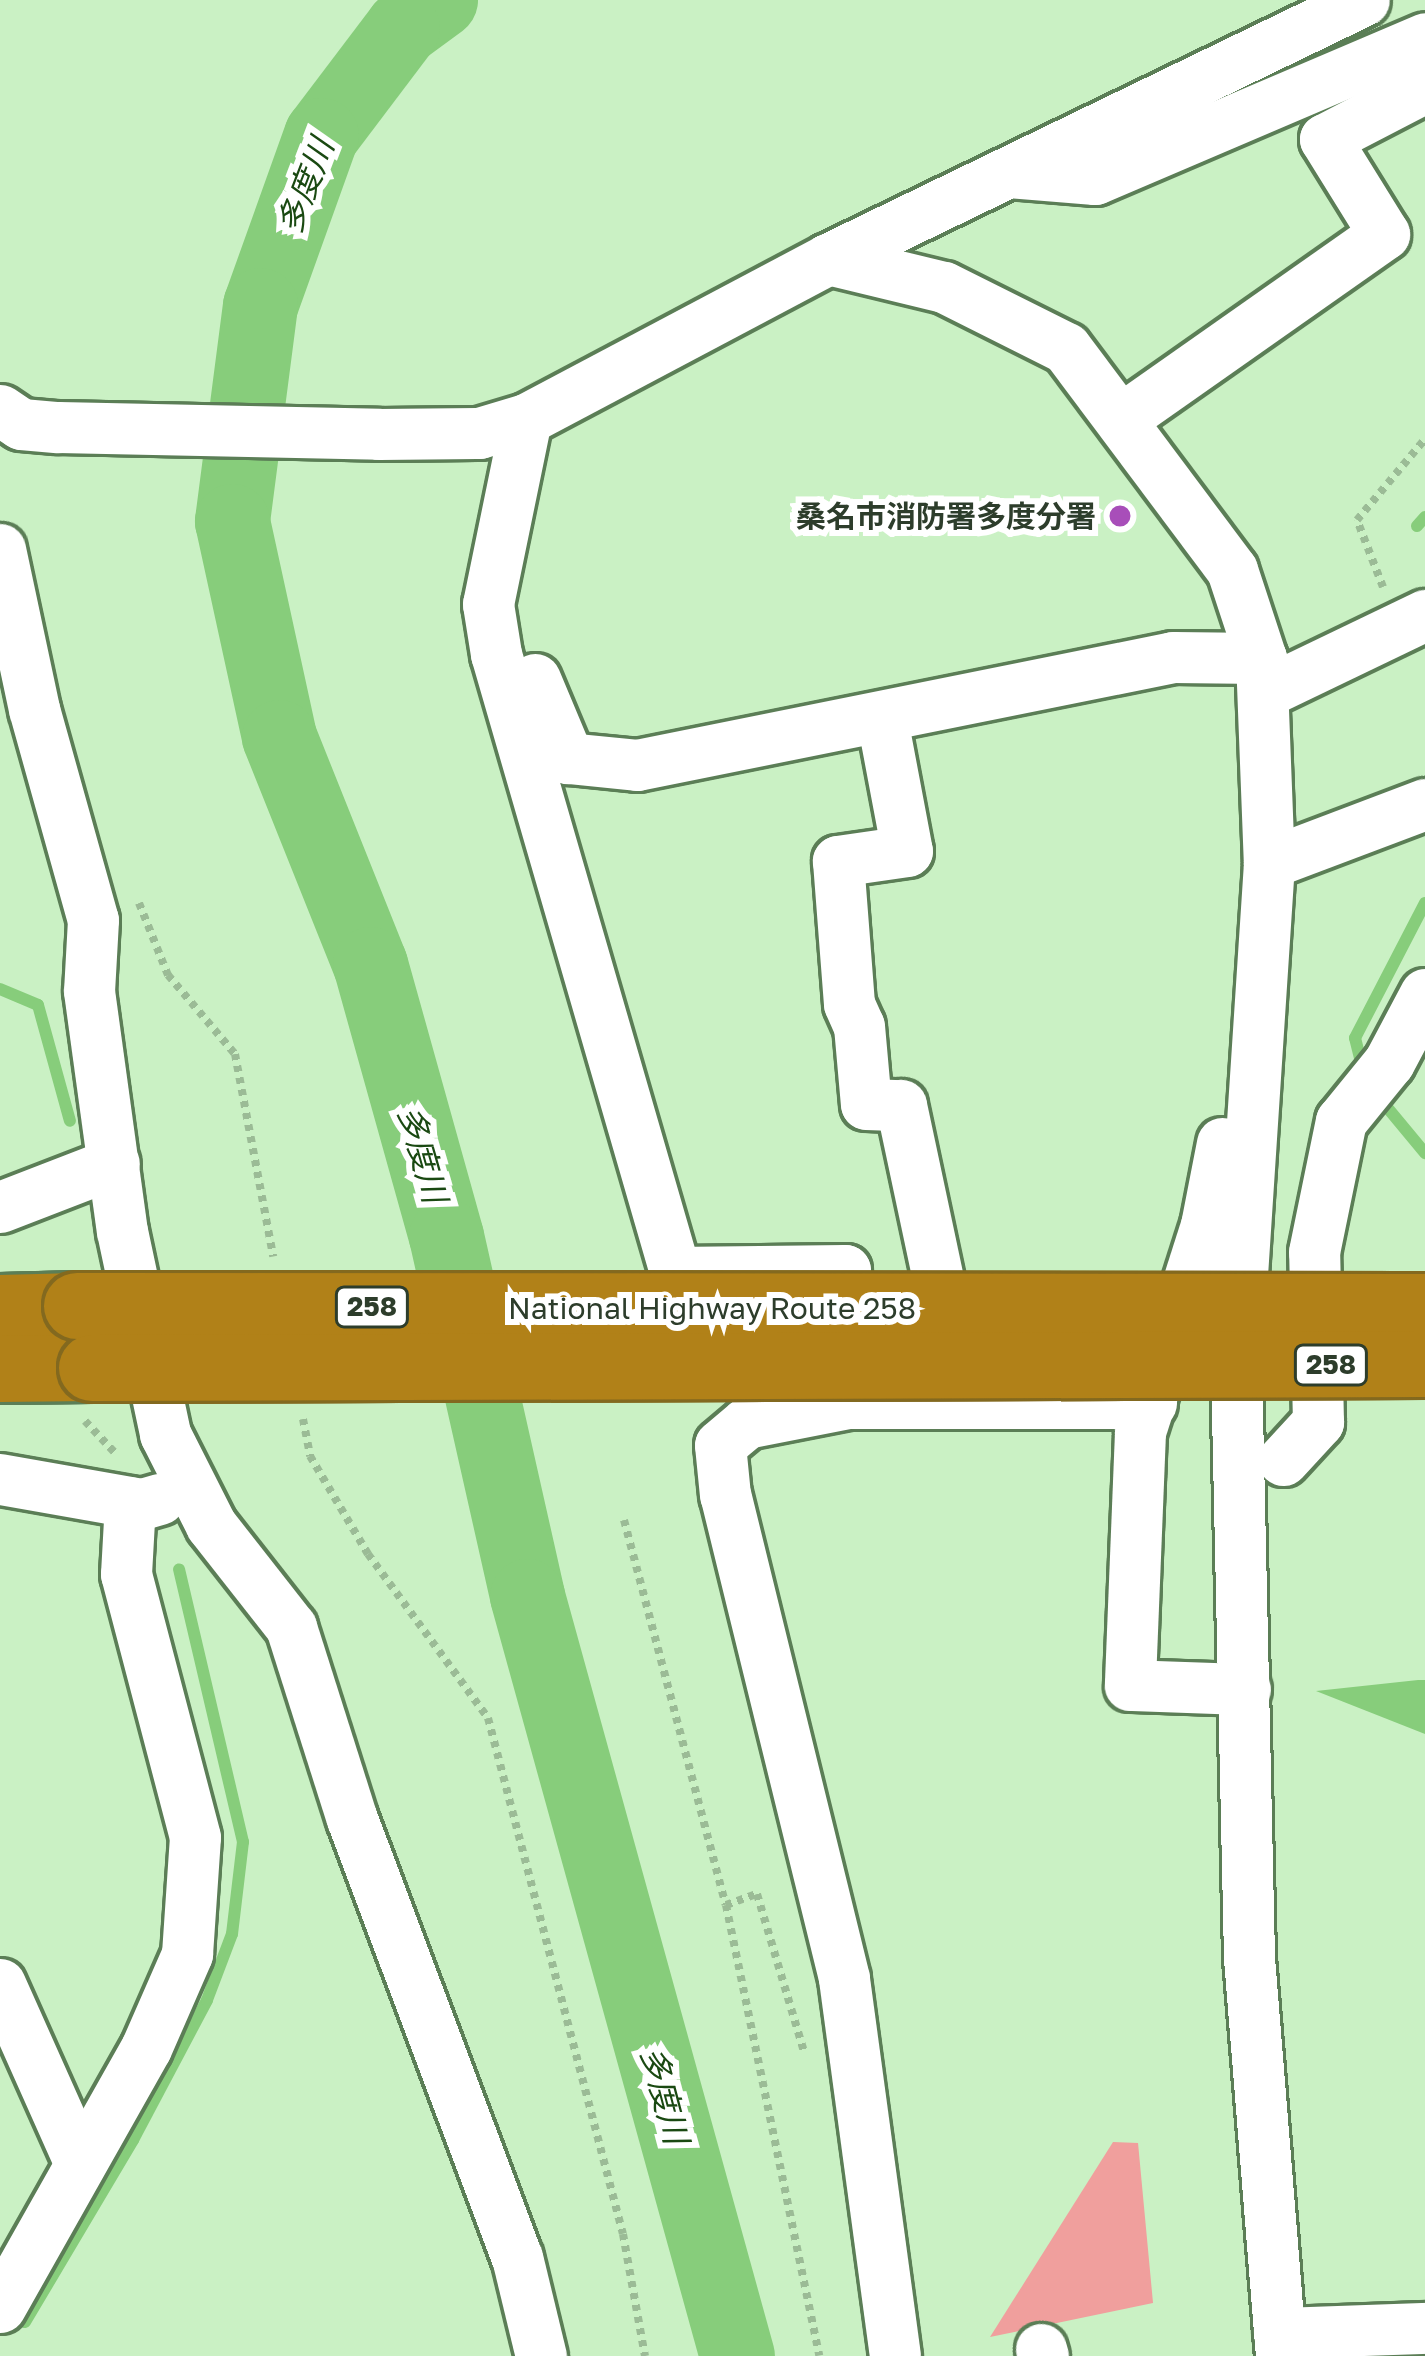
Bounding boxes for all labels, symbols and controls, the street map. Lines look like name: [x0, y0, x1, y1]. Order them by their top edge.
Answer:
water label: 多度川: [269, 133, 341, 239]
place label: 桑名市消防署多度分署: [796, 498, 1096, 534]
marker: 桑名市消防署多度分署: [1107, 503, 1133, 529]
water label: 多度川: [390, 1101, 456, 1207]
road number: 258: [333, 1286, 411, 1328]
street label: National Highway Route 258: [508, 1290, 916, 1326]
road number: 258: [1292, 1344, 1370, 1386]
water label: 多度川: [633, 2042, 697, 2148]

